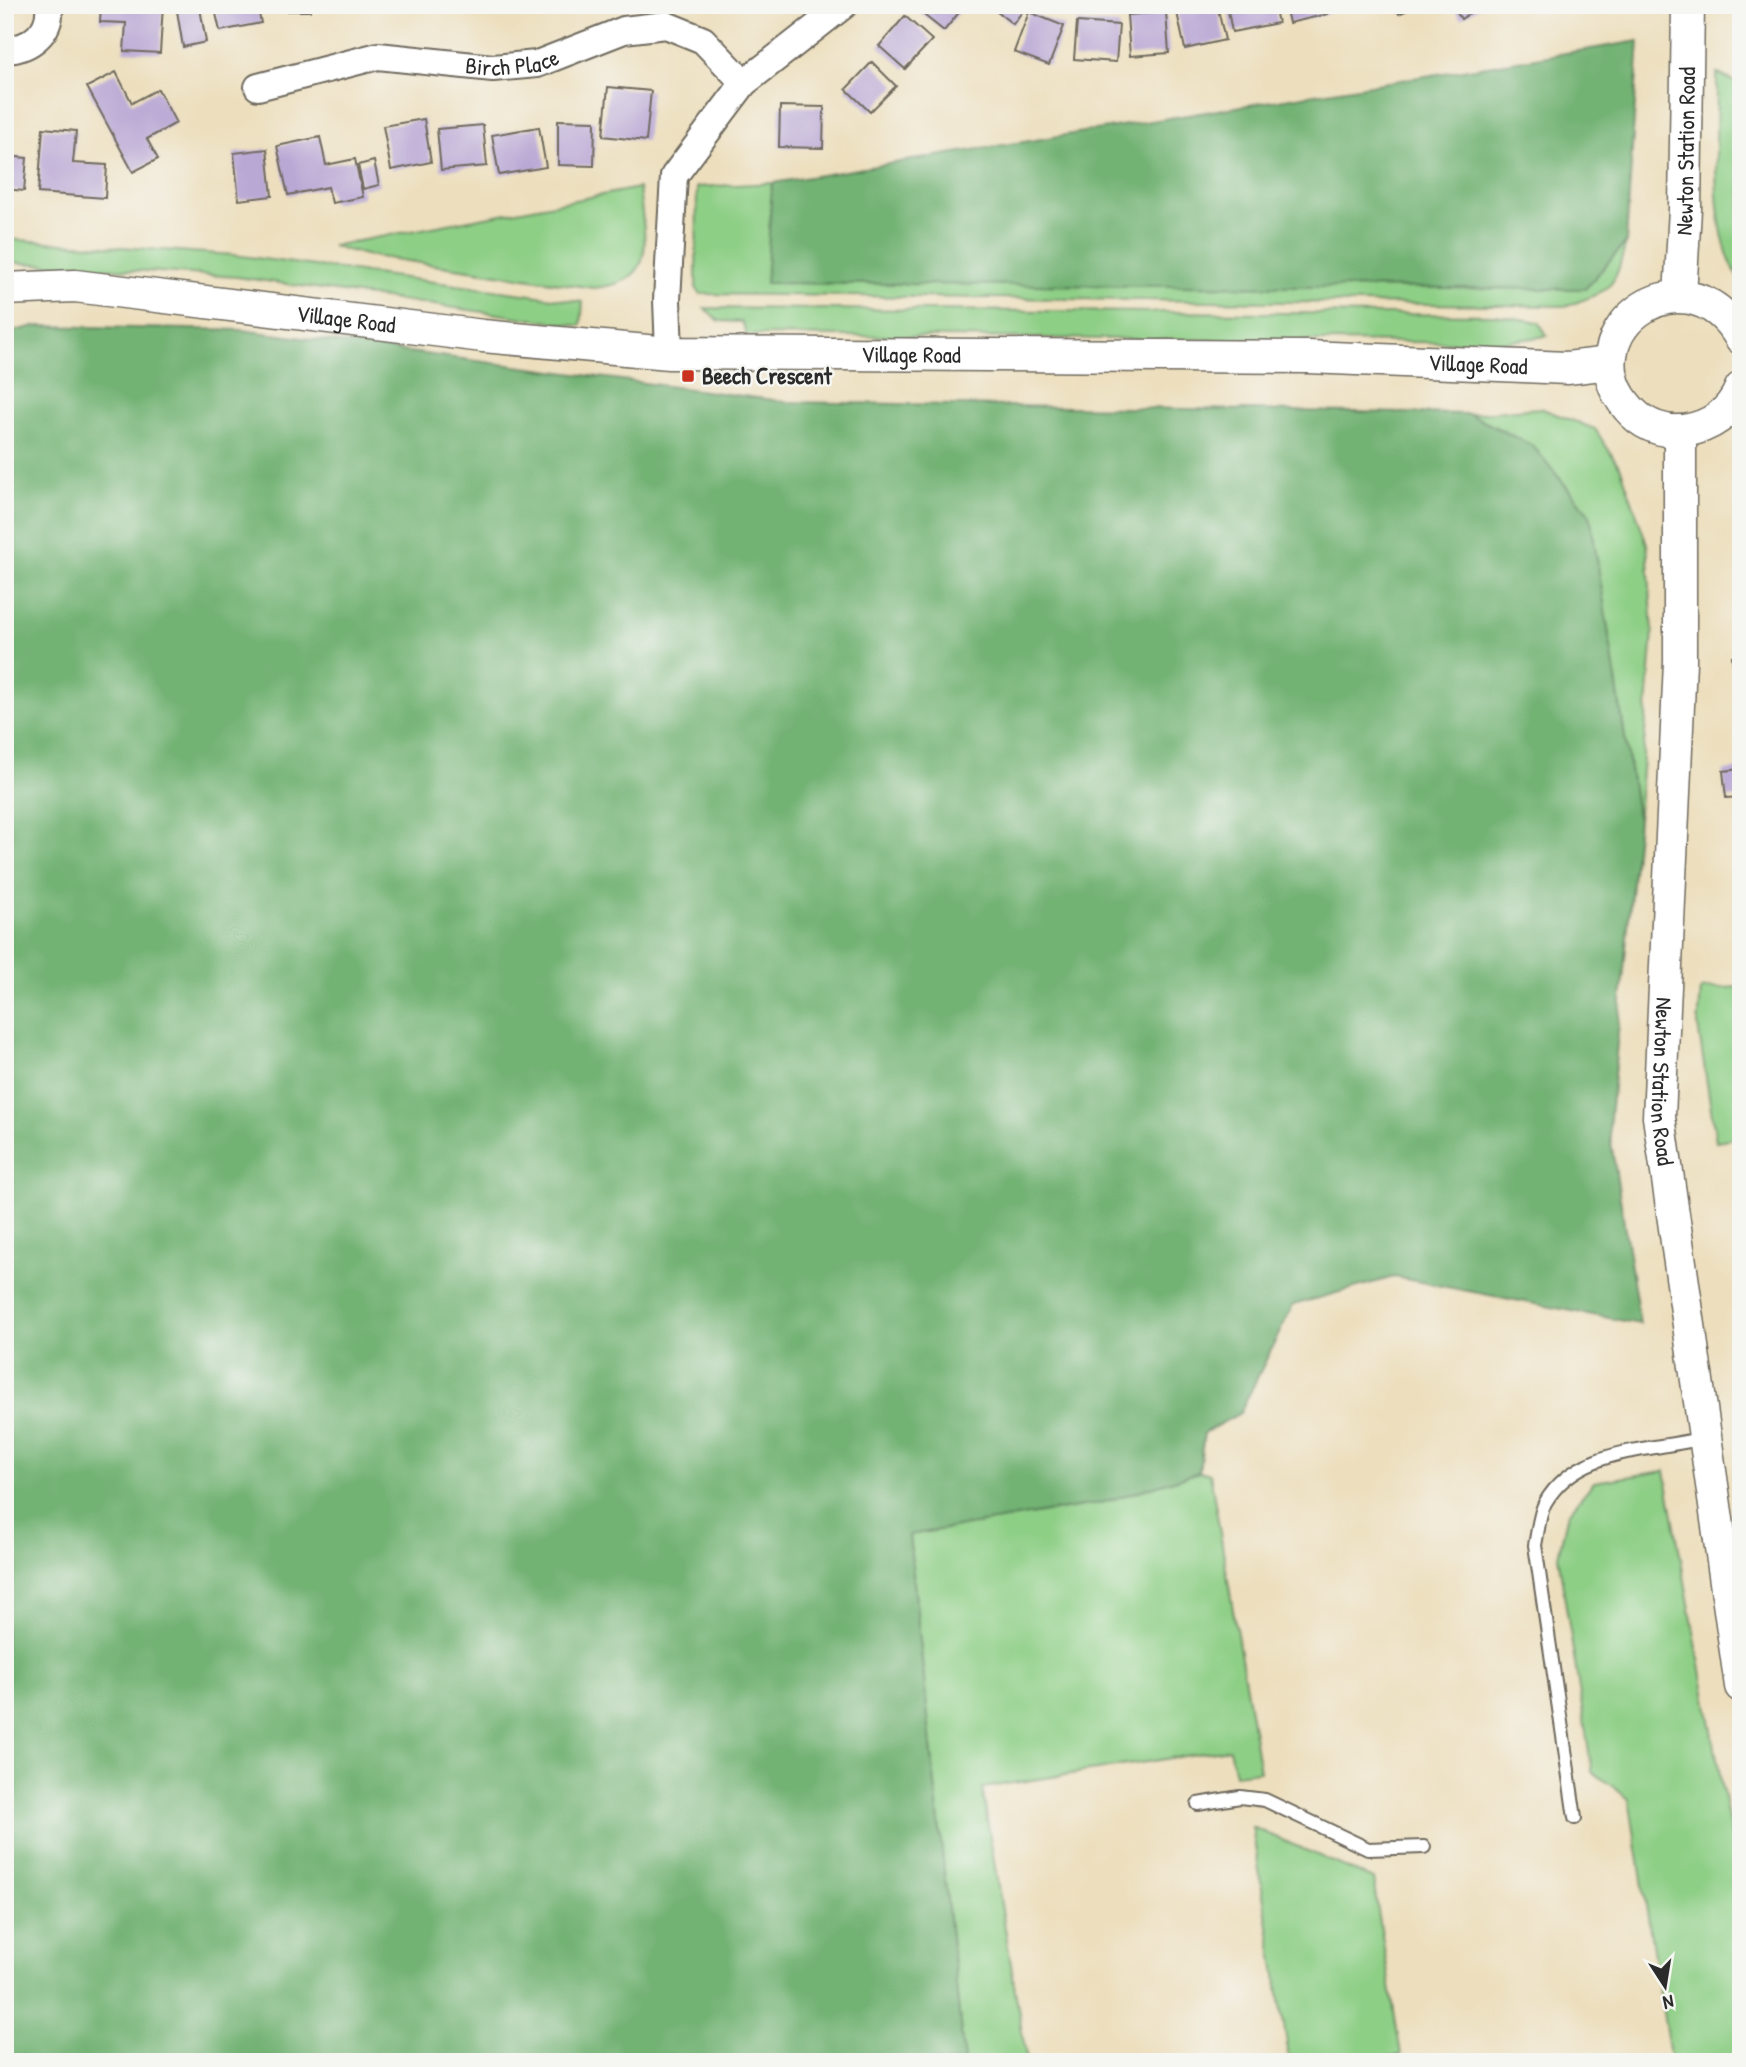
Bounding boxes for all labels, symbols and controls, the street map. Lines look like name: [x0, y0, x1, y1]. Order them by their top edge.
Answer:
street label: Birch Place: [464, 41, 563, 83]
street label: Newton Station Road: [1668, 67, 1702, 236]
street label: Village Road: [295, 297, 397, 340]
street label: Village Road: [861, 338, 961, 370]
street label: Village Road: [1428, 346, 1528, 381]
place label: Beech Crescent: [702, 360, 833, 391]
marker: Beech Crescent: [680, 368, 696, 384]
street label: Newton Station Road: [1643, 997, 1682, 1167]
north arrow: [1630, 1952, 1700, 2022]
text: N: [1661, 1989, 1676, 2016]

